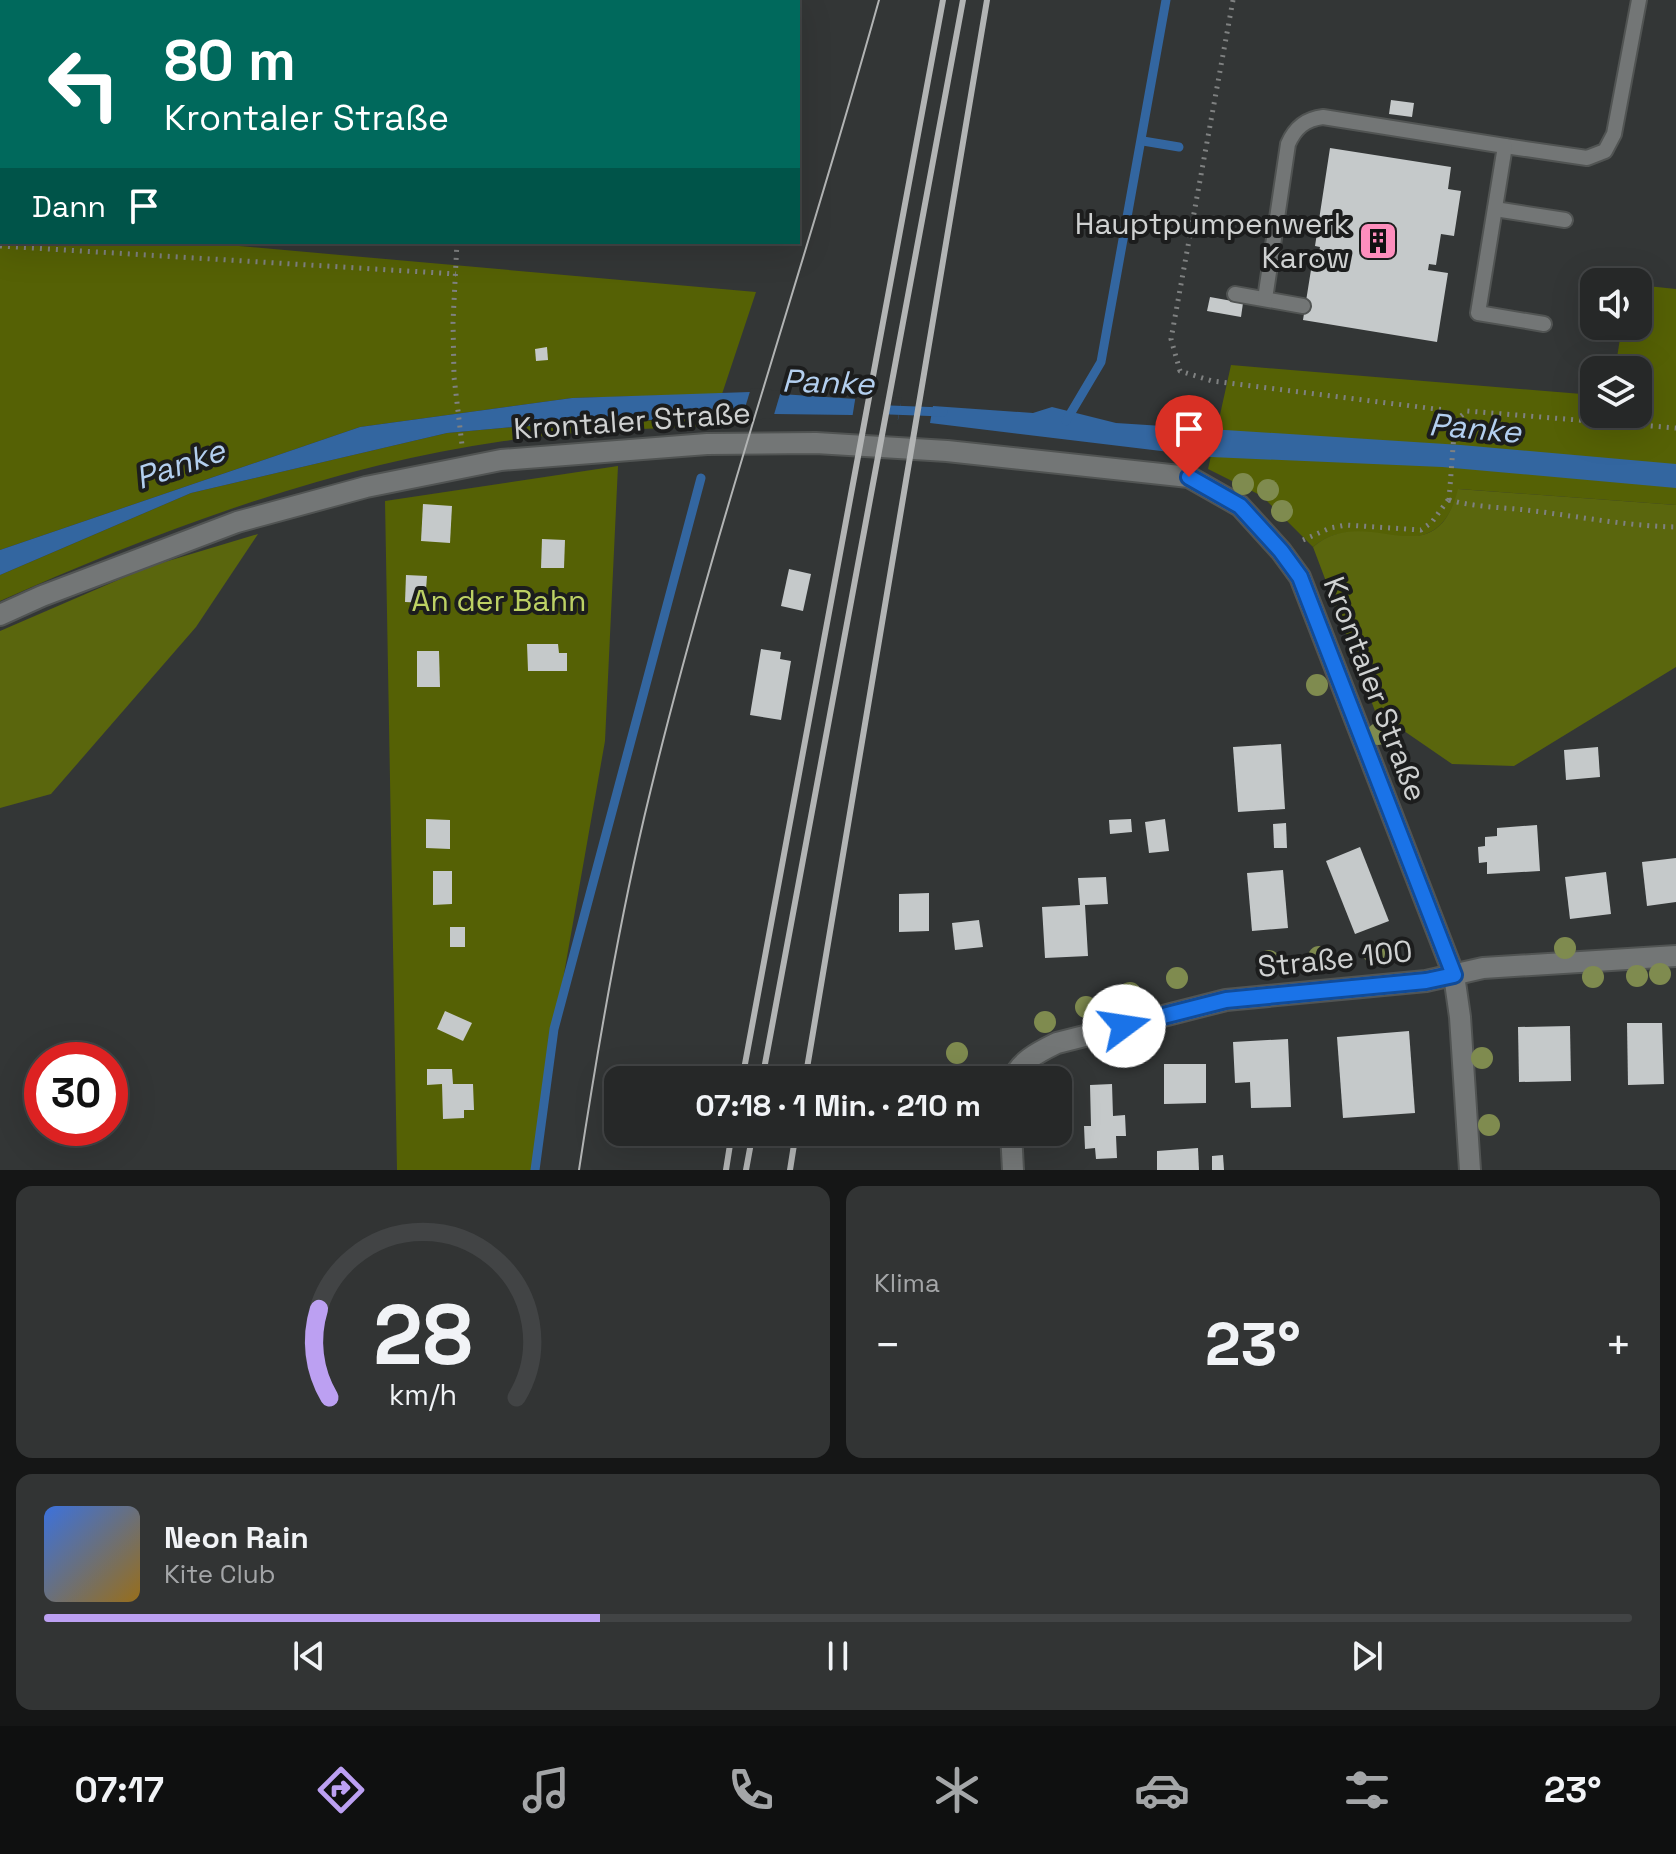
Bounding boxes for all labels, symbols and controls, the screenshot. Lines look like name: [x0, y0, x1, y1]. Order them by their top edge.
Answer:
text: 80 m: [164, 25, 296, 96]
icon: left: [32, 32, 136, 136]
text: Krontaler Straße: [164, 95, 449, 141]
icon: arrive: [122, 184, 166, 228]
text: Dann: [32, 187, 106, 226]
place label: Hauptpumpenwerk Karow: [1075, 204, 1350, 277]
building icon: Hauptpumpenwerk Karow: [1357, 220, 1399, 262]
map controls: [1580, 268, 1652, 428]
button: sound: [1580, 268, 1652, 340]
button: layers: [1580, 356, 1652, 428]
water label: Panke: [781, 360, 876, 404]
street label: Krontaler Straße: [512, 393, 752, 448]
pin: [1155, 395, 1223, 477]
water label: Panke: [1427, 404, 1524, 452]
icon: arrive: [1167, 407, 1211, 451]
water label: Panke: [130, 430, 231, 498]
street label: Krontaler Straße: [1315, 571, 1436, 807]
park label: An der Bahn: [412, 581, 586, 620]
street label: Straße 100: [1256, 931, 1414, 986]
position arrow: [1082, 984, 1166, 1068]
speed limit sign: 30: [24, 1042, 128, 1146]
text: 07:18 · 1 Min. · 210 m: [695, 1086, 981, 1125]
text: Klima: [874, 1266, 940, 1300]
text: 28: [373, 1282, 473, 1388]
text: 23°: [1205, 1306, 1301, 1383]
text: −: [874, 1317, 901, 1373]
text: +: [1605, 1317, 1632, 1373]
text: km/h: [389, 1377, 457, 1413]
text: Neon Rain: [164, 1518, 309, 1557]
text: Kite Club: [164, 1557, 276, 1591]
icon: previous: [287, 1634, 331, 1678]
icon: pause: [816, 1634, 860, 1678]
icon: next: [1345, 1634, 1389, 1678]
icon: directions: [313, 1762, 369, 1818]
icon: music: [518, 1762, 574, 1818]
icon: phone: [723, 1762, 779, 1818]
icon: climate: [929, 1762, 985, 1818]
icon: car: [1134, 1762, 1190, 1818]
icon: filters: [1339, 1762, 1395, 1818]
text: 07:17: [75, 1767, 164, 1813]
text: 23°: [1544, 1767, 1601, 1813]

